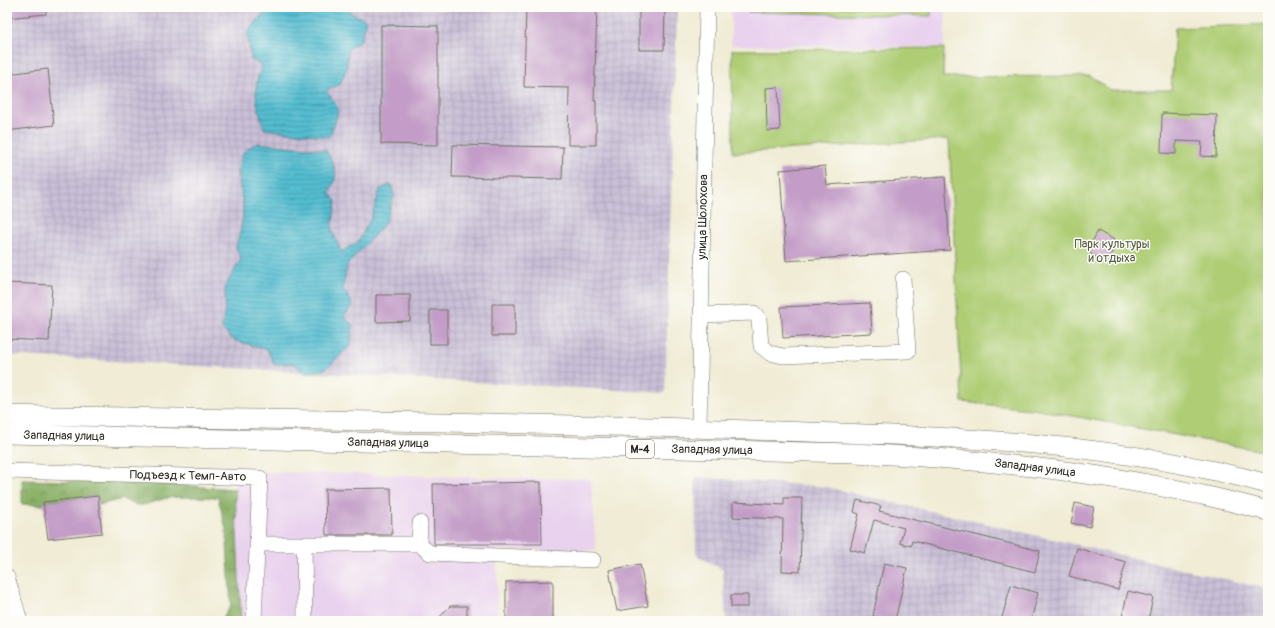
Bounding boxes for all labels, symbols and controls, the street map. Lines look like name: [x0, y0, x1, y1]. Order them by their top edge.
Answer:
street label: улица Шолохова: [695, 174, 711, 261]
park label: Парк культуры и отдыха: [1075, 237, 1150, 266]
street label: Западная улица: [23, 428, 105, 444]
street label: Западная улица: [347, 435, 429, 451]
road number: М-4: [626, 440, 654, 458]
street label: Западная улица: [671, 442, 753, 458]
street label: Западная улица: [994, 456, 1077, 480]
street label: Подъезд к Темп-Авто: [130, 467, 247, 485]

